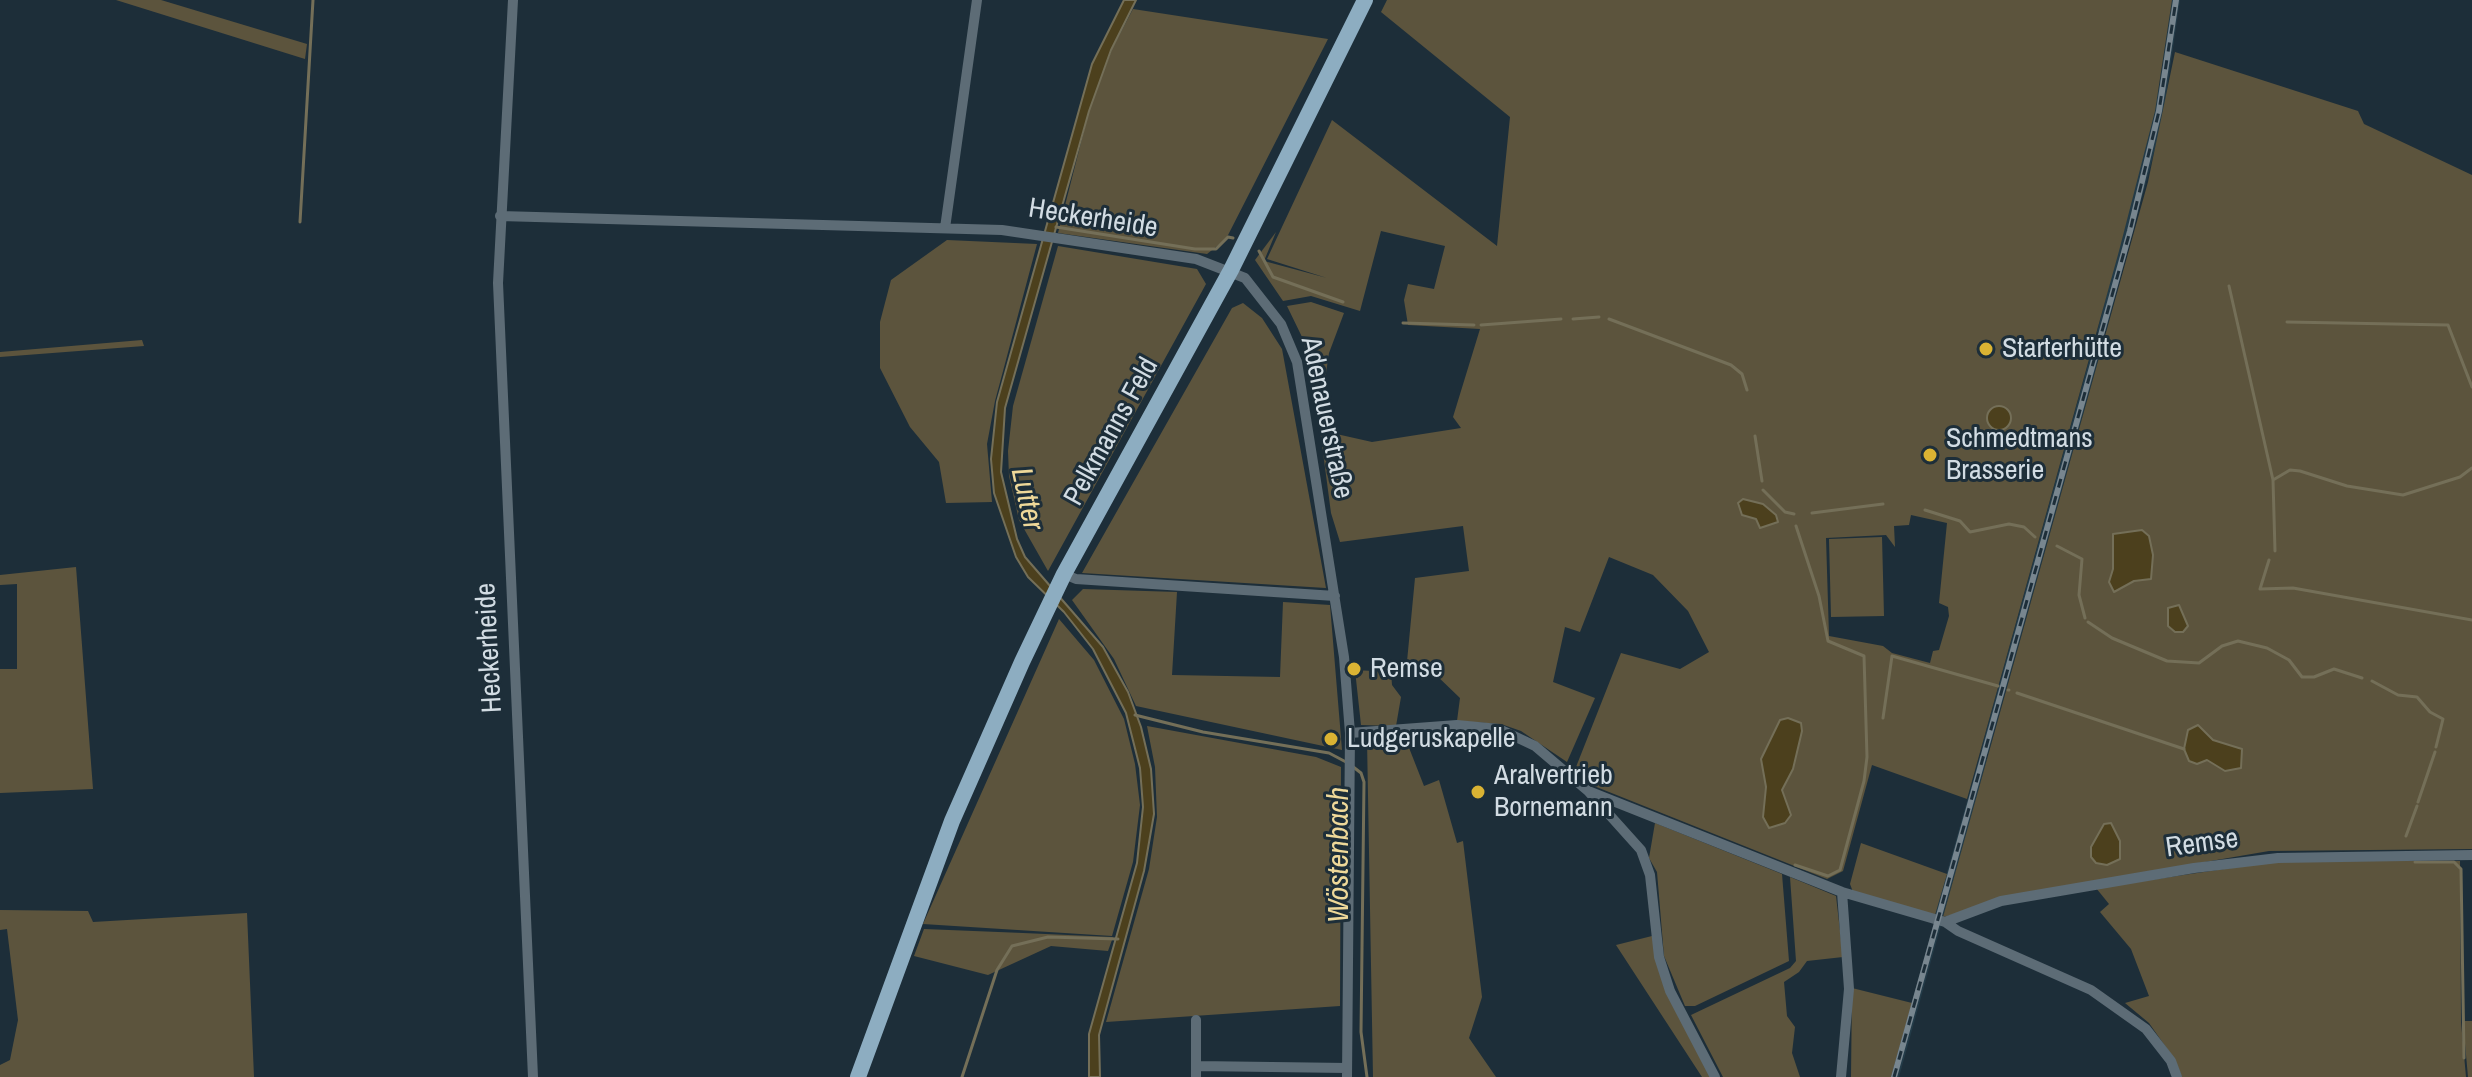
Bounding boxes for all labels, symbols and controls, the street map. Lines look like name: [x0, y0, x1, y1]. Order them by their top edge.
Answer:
street label: Heckerheide: [1026, 192, 1160, 246]
place label: Starterhütte: [2002, 332, 2122, 366]
street label: Adenauerstraße: [1292, 334, 1360, 502]
marker: Starterhütte: [1977, 340, 1995, 358]
street label: Pelkmanns Feld: [1058, 352, 1166, 512]
place label: Schmedtmans Brasserie: [1946, 422, 2093, 488]
marker: Schmedtmans Brasserie: [1921, 446, 1939, 464]
water label: Lutter: [1002, 464, 1050, 534]
street label: Heckerheide: [470, 582, 510, 714]
place label: Remse: [1370, 652, 1443, 686]
marker: Remse: [1345, 660, 1363, 678]
place label: Ludgeruskapelle: [1347, 722, 1515, 756]
marker: Ludgeruskapelle: [1322, 730, 1340, 748]
place label: Aralvertrieb Bornemann: [1494, 759, 1613, 825]
marker: Aralvertrieb Bornemann: [1469, 783, 1487, 801]
water label: Wöstenbach: [1322, 787, 1358, 923]
street label: Remse: [2164, 822, 2240, 866]

